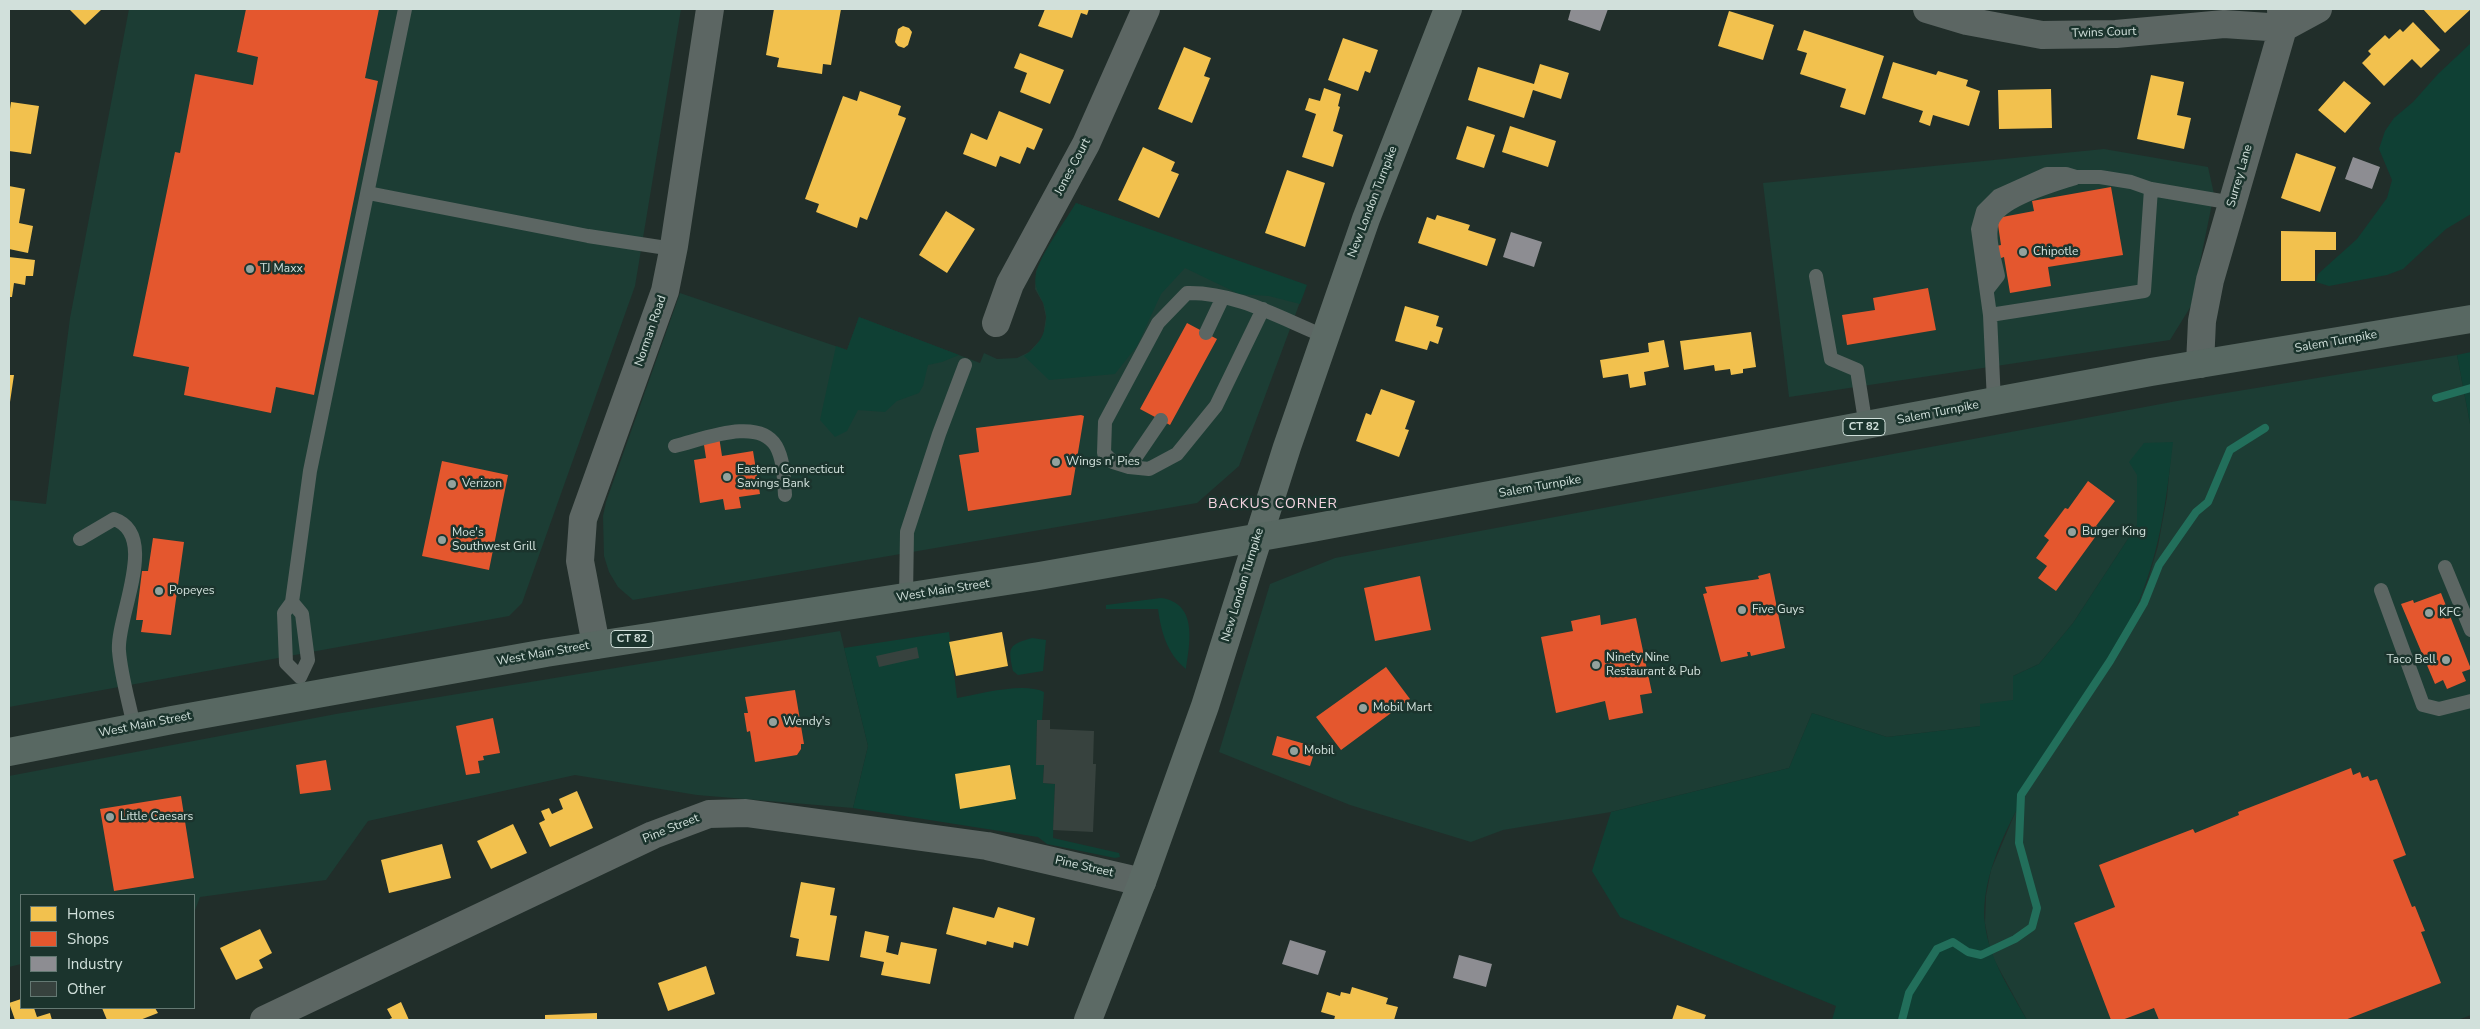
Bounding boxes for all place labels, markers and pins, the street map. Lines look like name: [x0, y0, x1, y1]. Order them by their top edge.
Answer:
place label: Chipotle: [2033, 245, 2078, 259]
marker: Chipotle: [2017, 246, 2029, 258]
place label: TJ Maxx: [260, 262, 303, 276]
marker: TJ Maxx: [244, 263, 256, 275]
place label: Wings n' Pies: [1066, 455, 1140, 469]
marker: Wings n' Pies: [1050, 456, 1062, 468]
place label: Eastern Connecticut Savings Bank: [737, 463, 844, 491]
marker: Eastern Connecticut Savings Bank: [721, 471, 733, 483]
place label: Verizon: [462, 477, 502, 491]
marker: Verizon: [446, 478, 458, 490]
place label: Burger King: [2082, 525, 2146, 539]
place label: Moe's Southwest Grill: [452, 526, 536, 554]
marker: Burger King: [2066, 526, 2078, 538]
marker: Moe's Southwest Grill: [436, 534, 448, 546]
place label: Popeyes: [169, 584, 215, 598]
marker: Popeyes: [153, 585, 165, 597]
place label: Five Guys: [1752, 603, 1804, 617]
marker: Five Guys: [1736, 604, 1748, 616]
place label: KFC: [2439, 606, 2461, 620]
marker: KFC: [2423, 607, 2435, 619]
place label: Ninety Nine Restaurant & Pub: [1606, 651, 1701, 679]
place label: Taco Bell: [2387, 653, 2436, 667]
marker: Taco Bell: [2440, 654, 2452, 666]
marker: Ninety Nine Restaurant & Pub: [1590, 659, 1602, 671]
place label: Mobil Mart: [1373, 701, 1432, 715]
marker: Mobil Mart: [1357, 702, 1369, 714]
place label: Wendy's: [783, 715, 830, 729]
marker: Wendy's: [767, 716, 779, 728]
place label: Mobil: [1304, 744, 1334, 758]
marker: Mobil: [1288, 745, 1300, 757]
place label: Little Caesars: [120, 810, 193, 824]
marker: Little Caesars: [104, 811, 116, 823]

